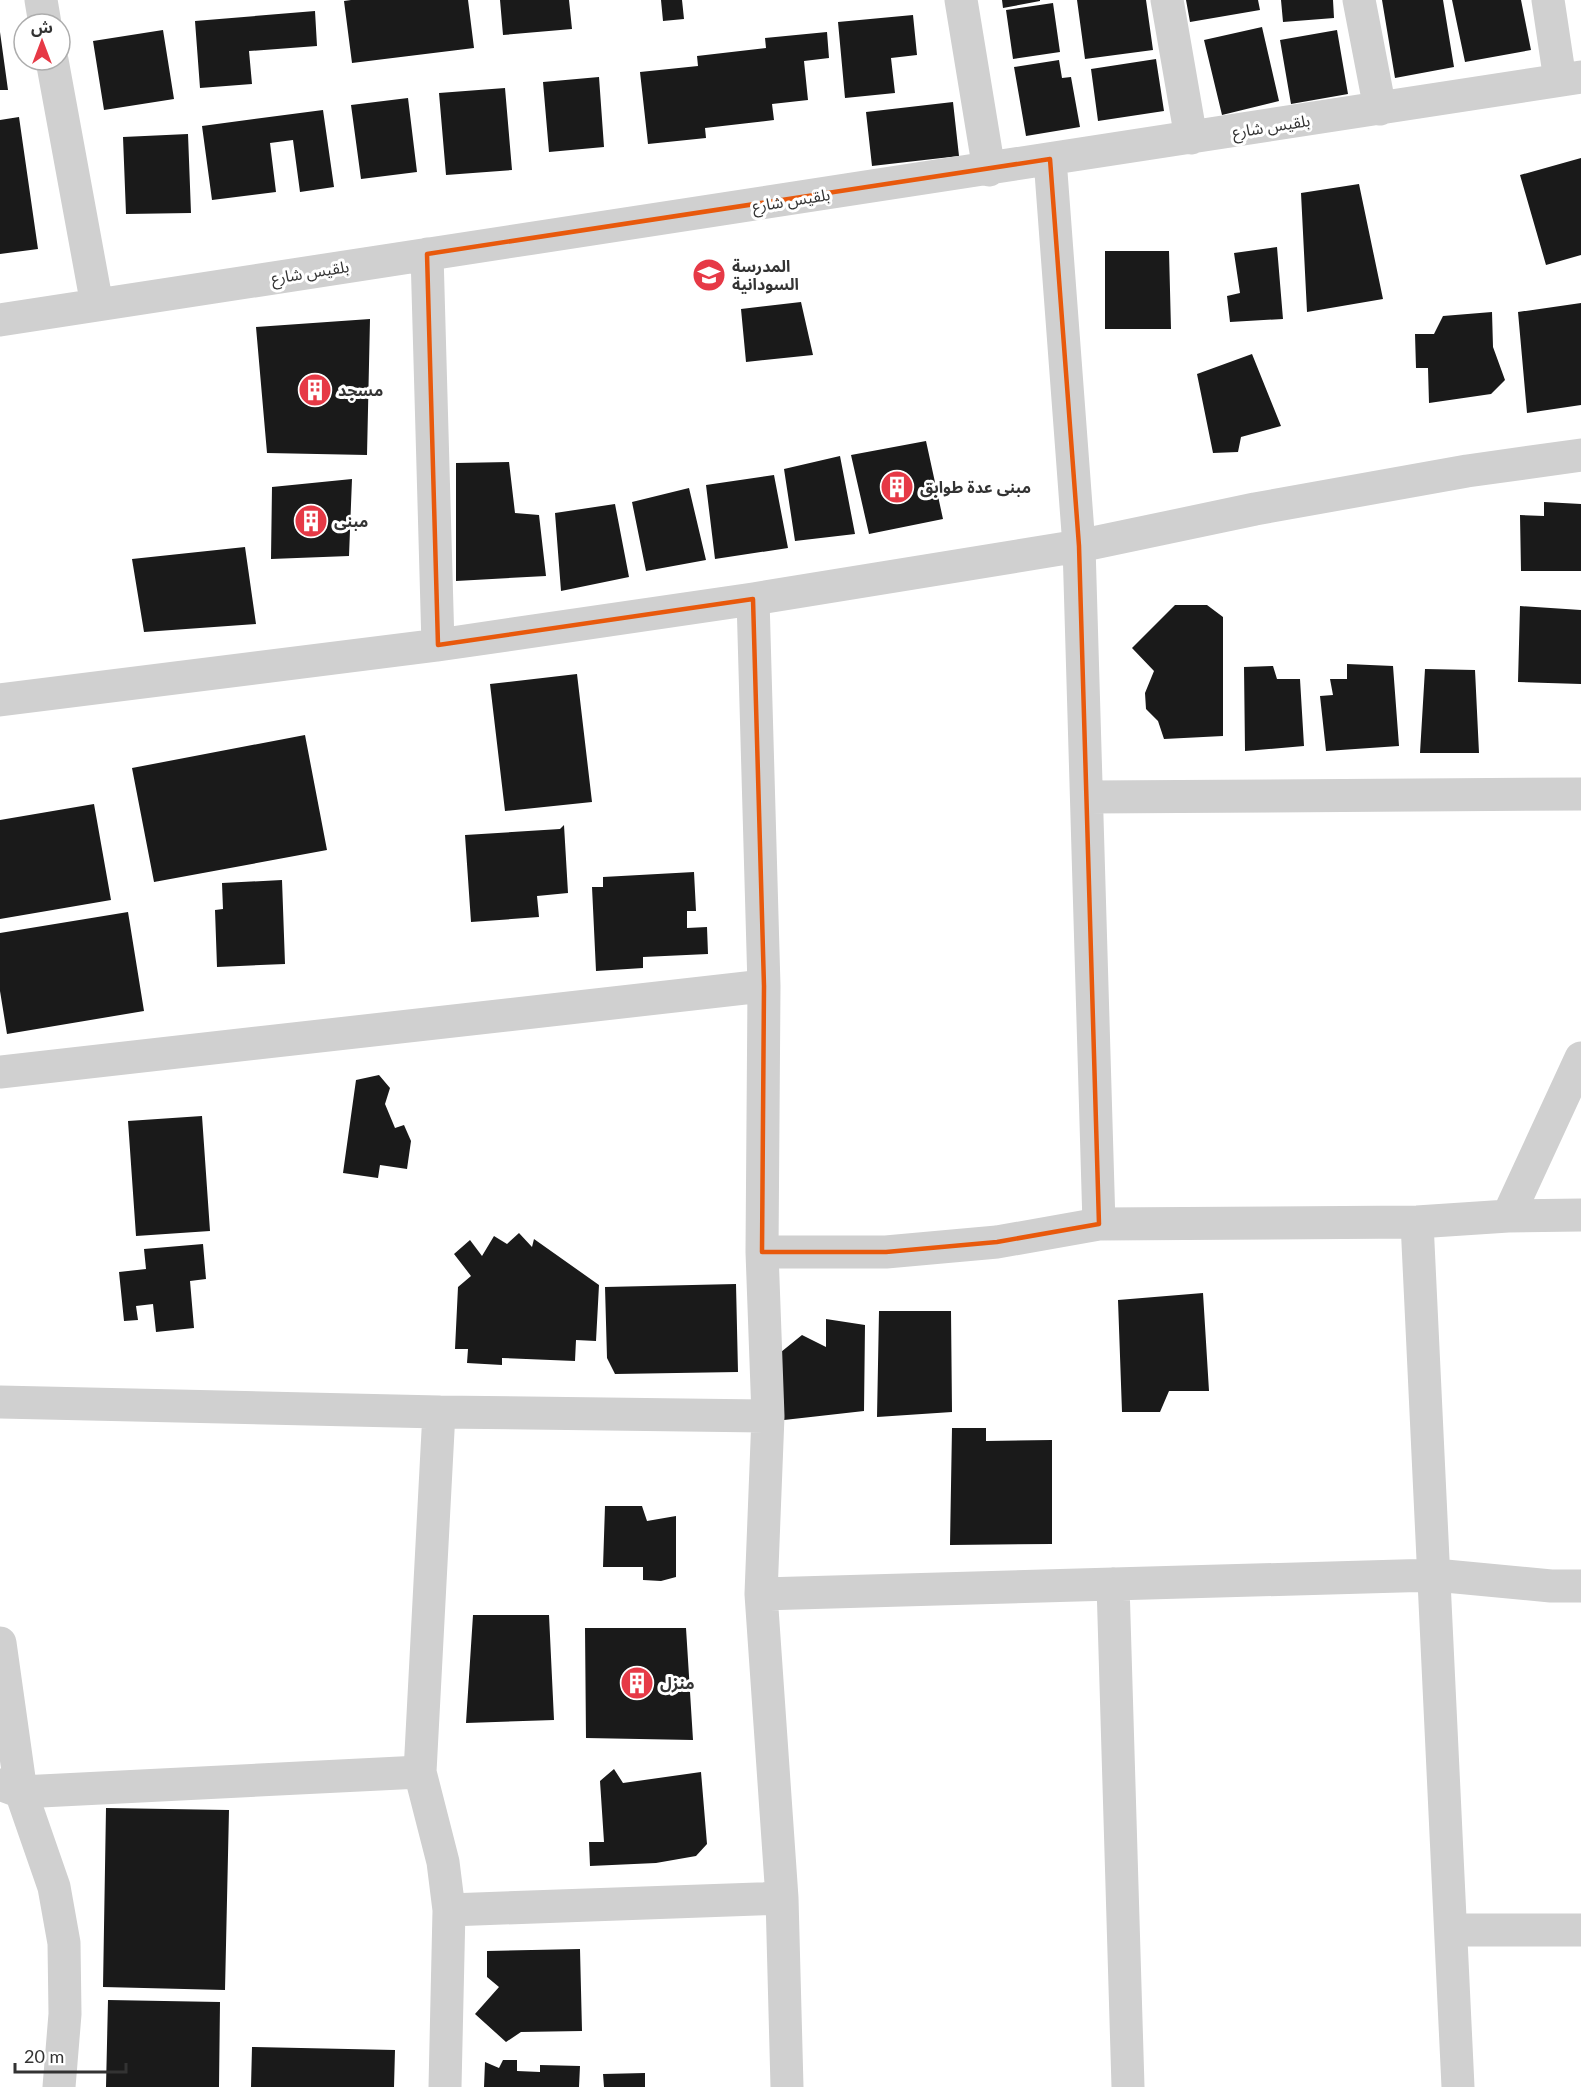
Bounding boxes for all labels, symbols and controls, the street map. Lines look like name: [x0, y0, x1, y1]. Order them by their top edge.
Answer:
north arrow: [12, 12, 72, 72]
text: ش: [31, 17, 53, 37]
street label: بلقيس شارع: [1231, 110, 1312, 145]
street label: بلقيس شارع: [751, 184, 832, 219]
street label: بلقيس شارع: [270, 256, 351, 291]
place label: المدرسة السودانية: [732, 256, 799, 294]
school or university icon: المدرسة السودانية: [691, 257, 727, 293]
building icon: مسجد: [297, 372, 333, 408]
place label: مسجد: [338, 380, 383, 400]
building icon: مبنى عدة طوابق: [879, 469, 915, 505]
place label: مبنى عدة طوابق: [920, 477, 1031, 498]
building icon: مبنى: [293, 503, 329, 539]
place label: مبنى: [334, 511, 368, 531]
building icon: منزل: [619, 1665, 655, 1701]
place label: منزل: [660, 1673, 695, 1693]
scale bar: [15, 2036, 126, 2074]
text: 20 m: [24, 2045, 64, 2067]

